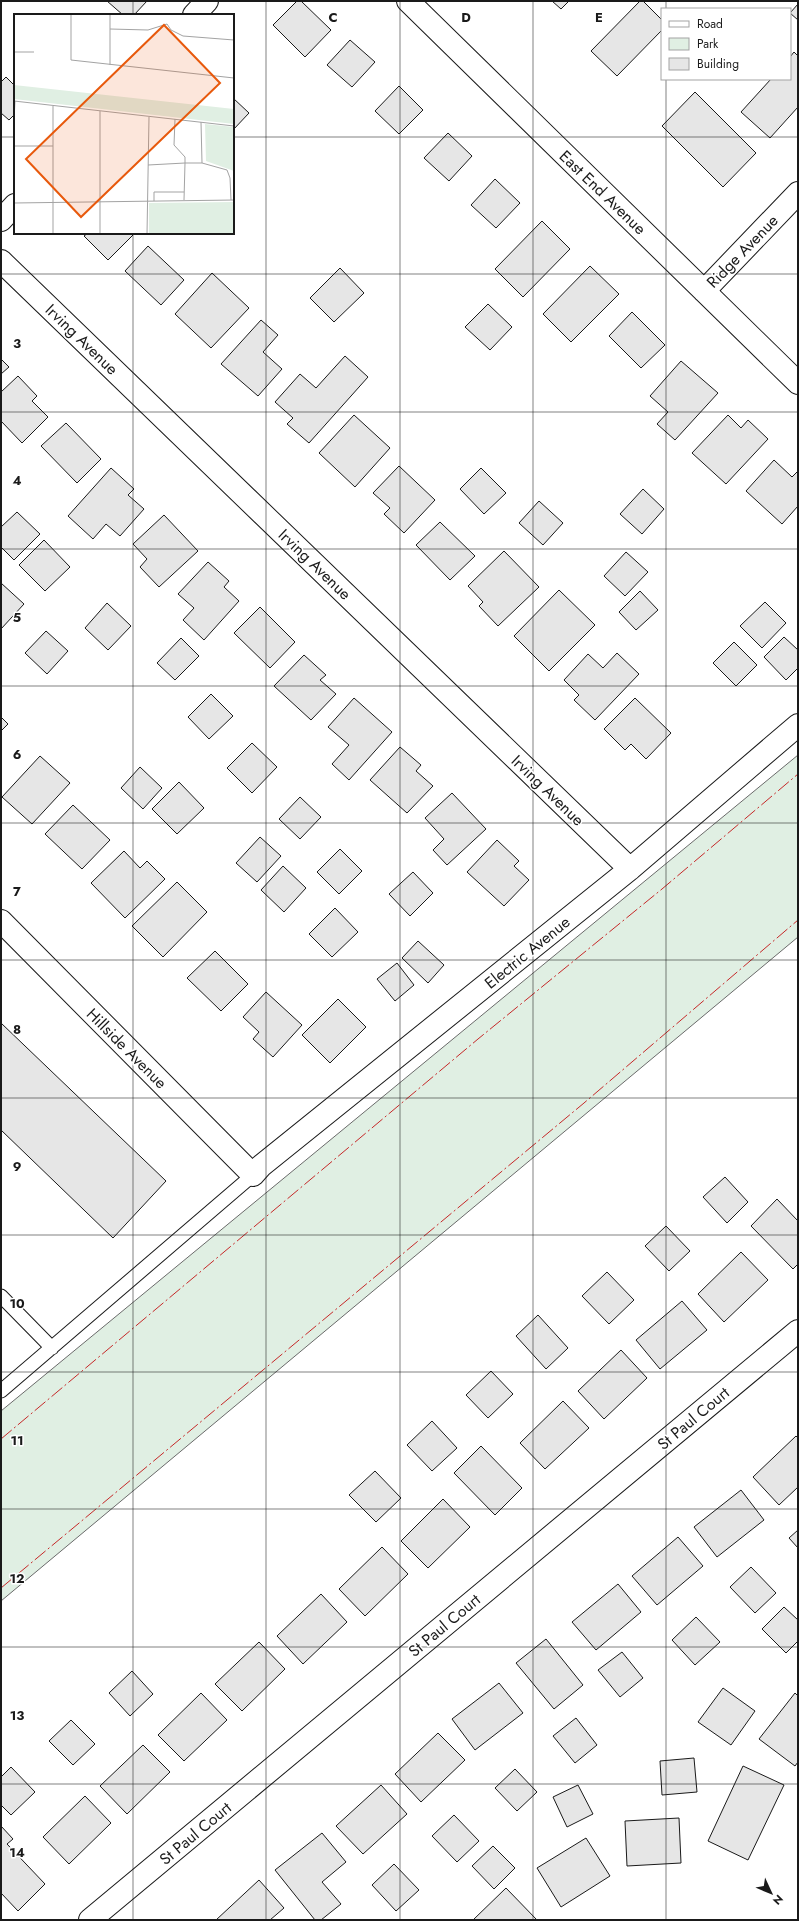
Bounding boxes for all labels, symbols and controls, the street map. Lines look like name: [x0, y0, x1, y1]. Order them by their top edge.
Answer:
text: C: [328, 8, 338, 27]
text: D: [461, 8, 471, 27]
text: E: [595, 8, 603, 27]
legend: [661, 8, 791, 80]
inset map: [14, 14, 234, 234]
text: Road: [697, 15, 723, 33]
text: Park: [697, 35, 719, 53]
text: Building: [697, 55, 739, 73]
street label: East End Avenue: [554, 145, 651, 240]
street label: Ridge Avenue: [701, 209, 783, 293]
street label: Irving Avenue: [40, 299, 123, 380]
text: 3: [13, 334, 21, 353]
text: 4: [12, 471, 22, 490]
street label: Irving Avenue: [273, 524, 356, 605]
text: 5: [13, 608, 21, 627]
text: 6: [13, 745, 22, 764]
street label: Irving Avenue: [506, 750, 589, 831]
text: 7: [13, 882, 21, 901]
street label: Electric Avenue: [480, 911, 575, 994]
street label: Hillside Avenue: [81, 1003, 172, 1094]
text: 8: [13, 1020, 21, 1039]
text: 9: [13, 1157, 22, 1176]
text: 10: [9, 1294, 25, 1313]
street label: St Paul Court: [652, 1381, 734, 1455]
text: 11: [10, 1431, 24, 1450]
text: 12: [9, 1569, 25, 1588]
street label: St Paul Court: [403, 1588, 485, 1662]
text: 13: [10, 1706, 24, 1725]
street label: St Paul Court: [154, 1796, 236, 1870]
text: 14: [9, 1843, 25, 1862]
north arrow: [751, 1873, 791, 1913]
text: N: [769, 1891, 787, 1909]

